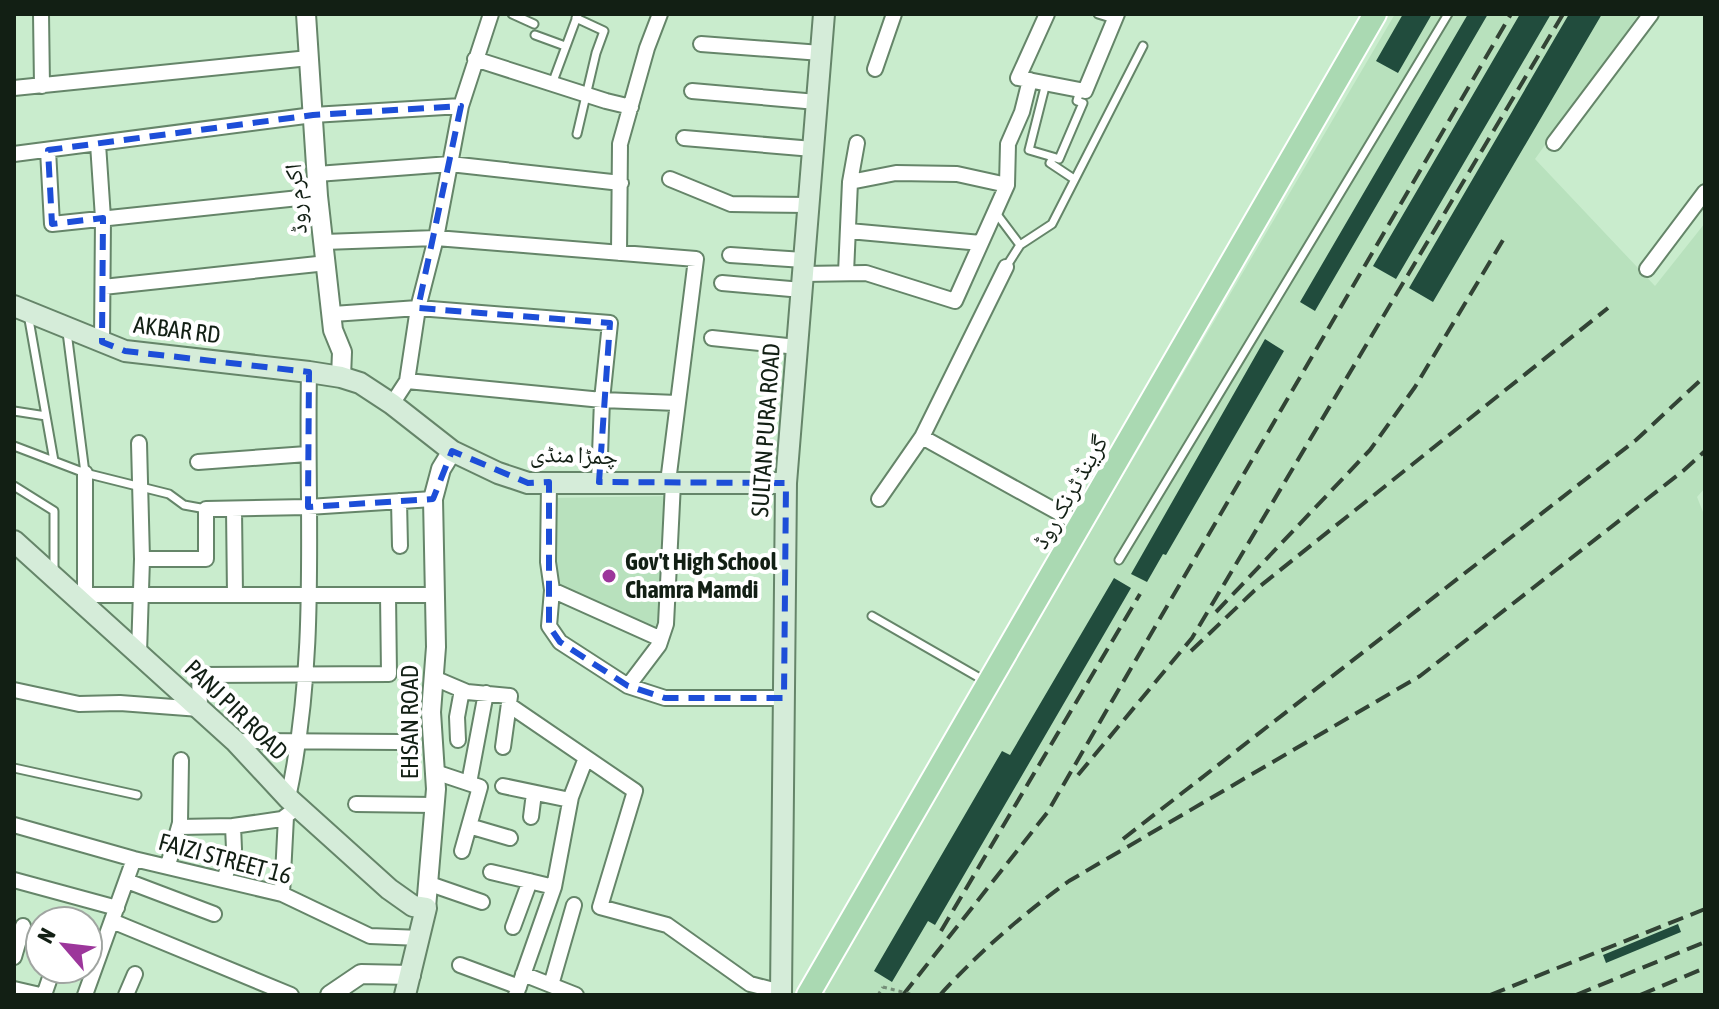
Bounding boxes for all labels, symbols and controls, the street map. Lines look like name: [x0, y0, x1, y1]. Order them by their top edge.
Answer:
street label: اکرم روڈ: [279, 162, 315, 235]
street label: AKBAR RD: [132, 311, 222, 348]
street label: SULTAN PURA ROAD: [746, 342, 785, 518]
street label: گرینڈ ٹرنک روڈ: [1026, 430, 1113, 553]
street label: چمڑا منڈی: [530, 439, 618, 471]
place label: Gov't High School Chamra Mamdi: [625, 548, 778, 603]
marker: Gov't High School Chamra Mamdi: [600, 567, 618, 585]
street label: PANJ PIR ROAD: [180, 654, 293, 765]
street label: EHSAN ROAD: [396, 665, 423, 779]
street label: FAIZI STREET 16: [156, 828, 295, 889]
north arrow: [24, 905, 104, 985]
text: N: [32, 924, 61, 947]

